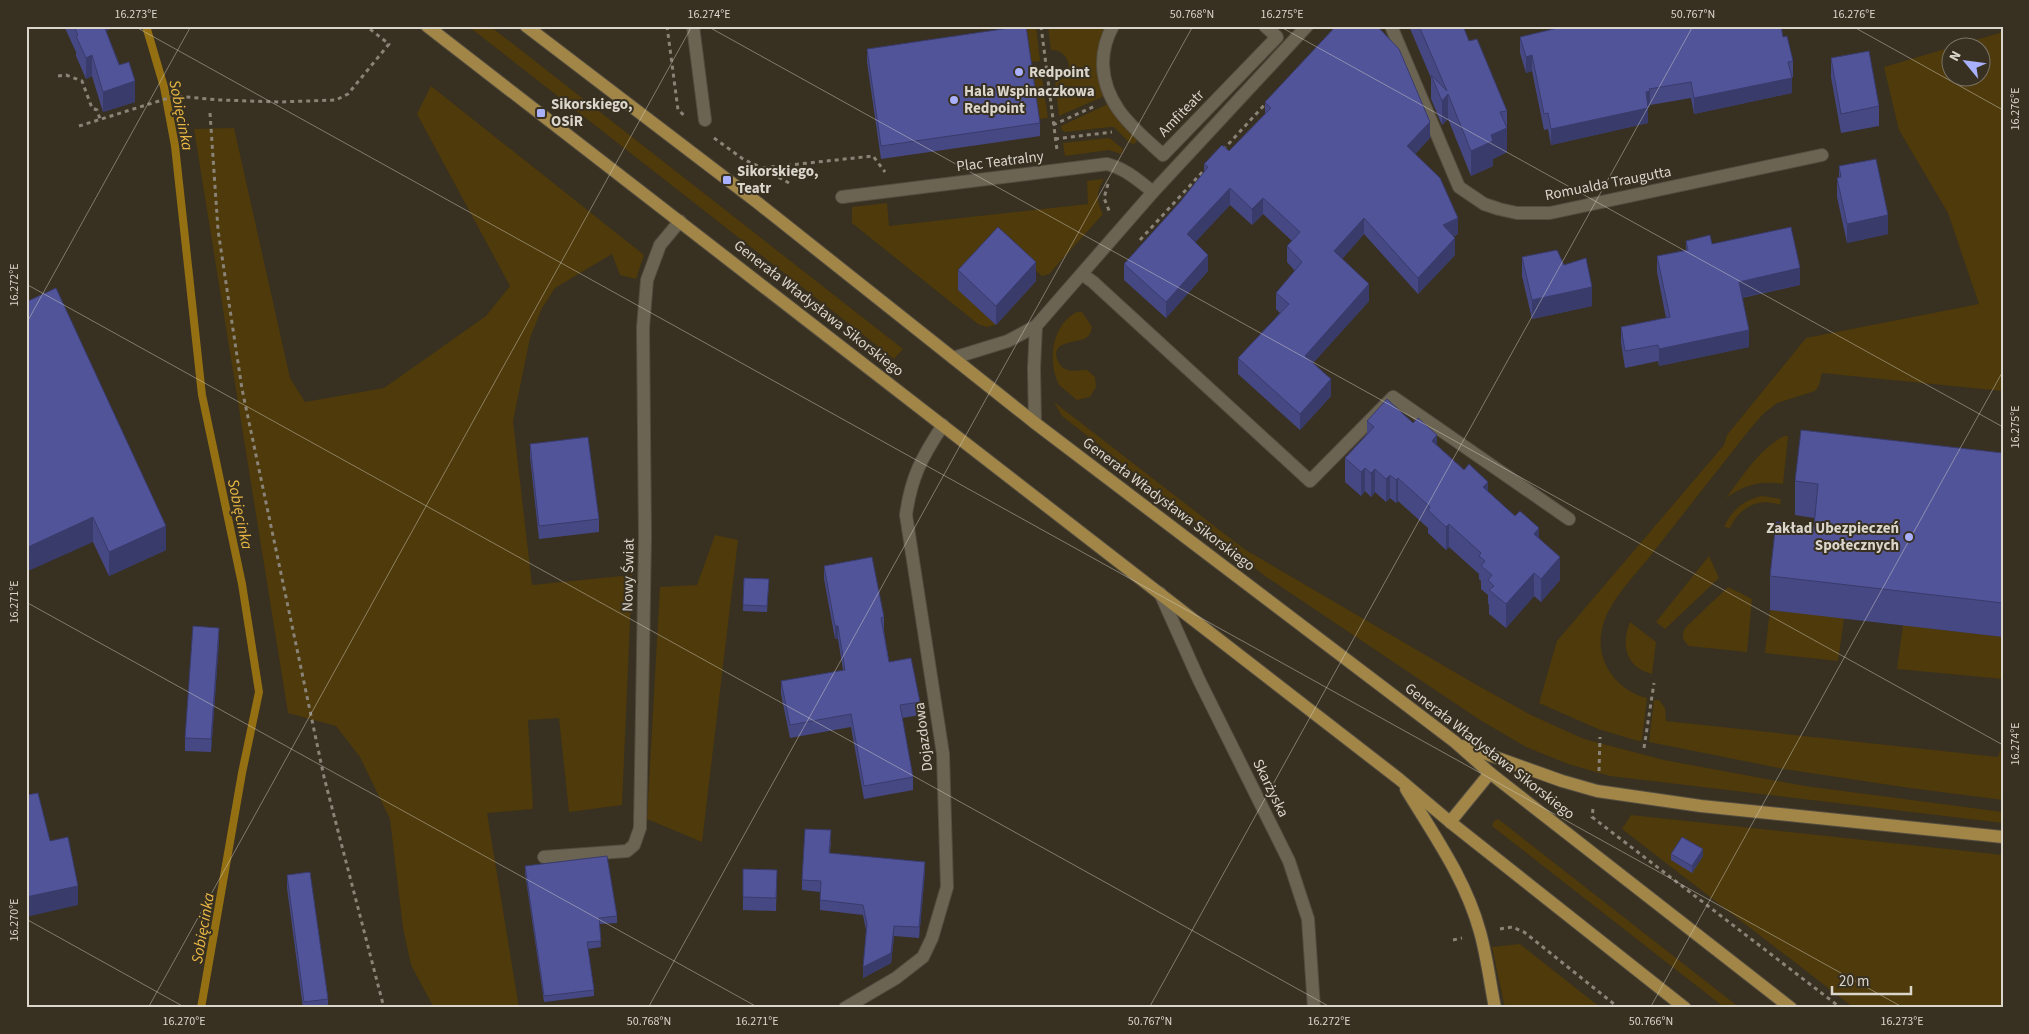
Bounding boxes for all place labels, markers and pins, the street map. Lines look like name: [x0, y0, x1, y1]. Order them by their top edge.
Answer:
place label: Redpoint: [1029, 62, 1090, 83]
marker: Redpoint: [1013, 66, 1025, 78]
place label: Hala Wspinaczkowa Redpoint: [964, 81, 1095, 119]
place label: Sikorskiego, OSiR: [551, 94, 633, 132]
marker: Hala Wspinaczkowa Redpoint: [948, 94, 960, 106]
marker: Sikorskiego, OSiR: [535, 107, 547, 119]
place label: Sikorskiego, Teatr: [737, 161, 819, 199]
marker: Sikorskiego, Teatr: [721, 174, 733, 186]
place label: Zakład Ubezpieczeń Społecznych: [1766, 518, 1899, 556]
marker: Zakład Ubezpieczeń Społecznych: [1903, 531, 1915, 543]

